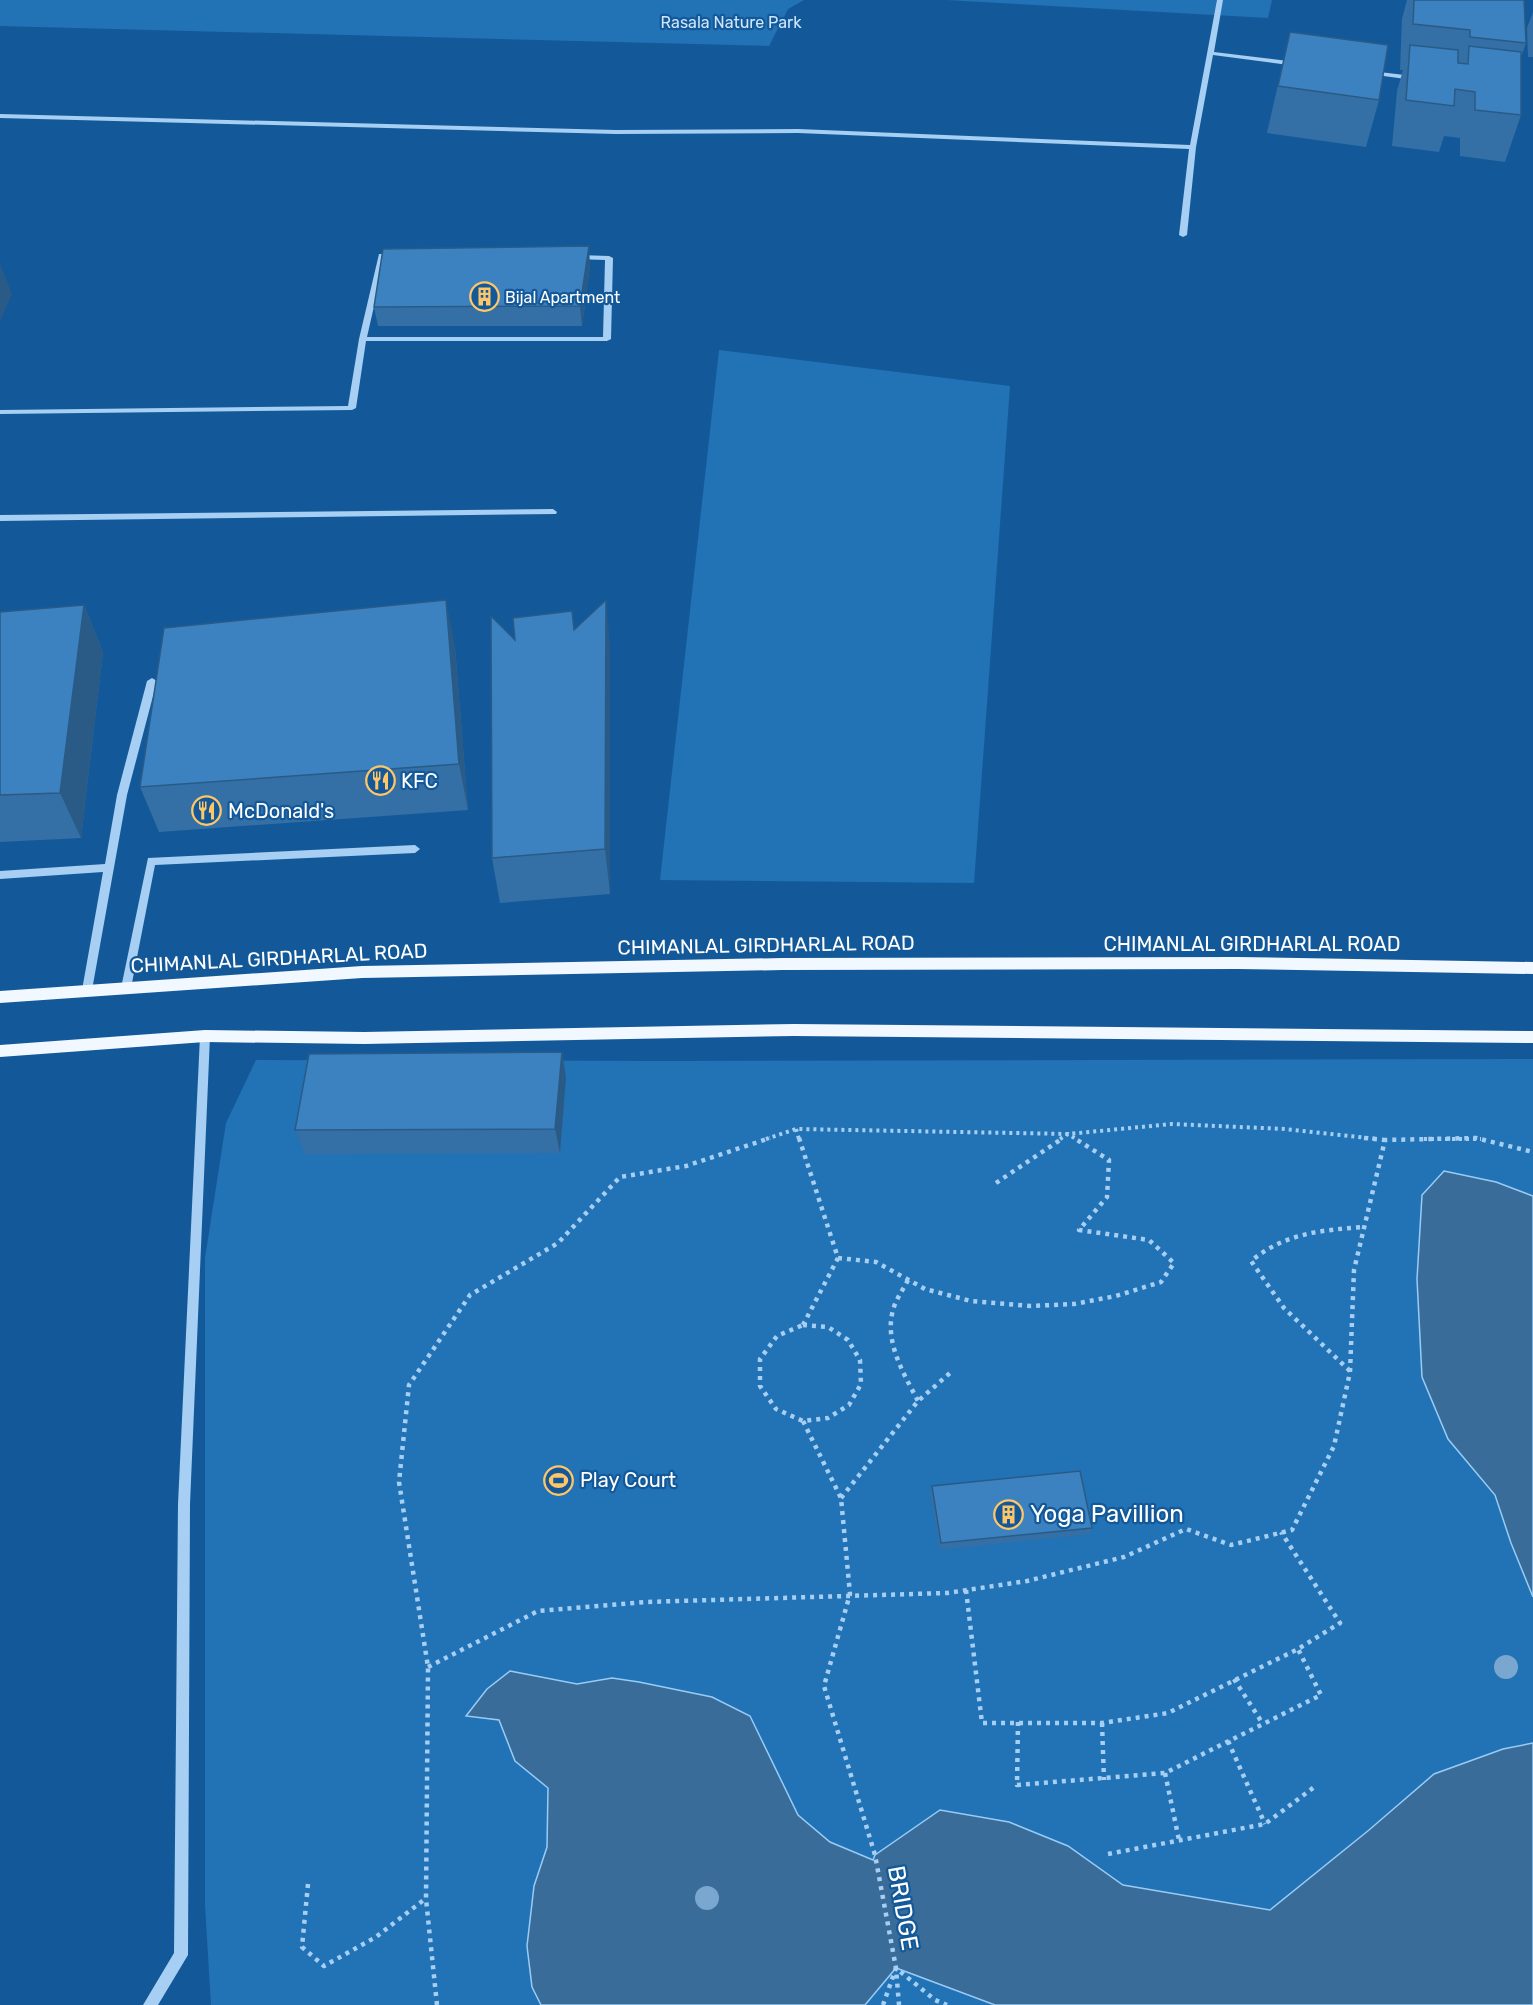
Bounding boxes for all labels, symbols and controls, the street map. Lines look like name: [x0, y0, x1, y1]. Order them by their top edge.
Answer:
park label: Rasala Nature Park: [661, 13, 802, 32]
building icon: Bijal Apartment: [468, 281, 500, 313]
place label: Bijal Apartment: [505, 288, 620, 307]
restaurant icon: KFC: [364, 765, 396, 797]
place label: KFC: [401, 769, 438, 793]
restaurant icon: McDonald's: [191, 795, 223, 827]
place label: McDonald's: [228, 799, 334, 823]
street label: CHIMANLAL GIRDHARLAL ROAD: [617, 930, 915, 960]
street label: CHIMANLAL GIRDHARLAL ROAD: [1103, 932, 1401, 956]
street label: CHIMANLAL GIRDHARLAL ROAD: [130, 938, 428, 978]
sports icon: Play Court: [543, 1464, 575, 1496]
place label: Play Court: [580, 1468, 676, 1492]
building icon: Yoga Pavillion: [993, 1498, 1025, 1530]
place label: Yoga Pavillion: [1030, 1500, 1184, 1528]
street label: BRIDGE: [882, 1863, 924, 1953]

